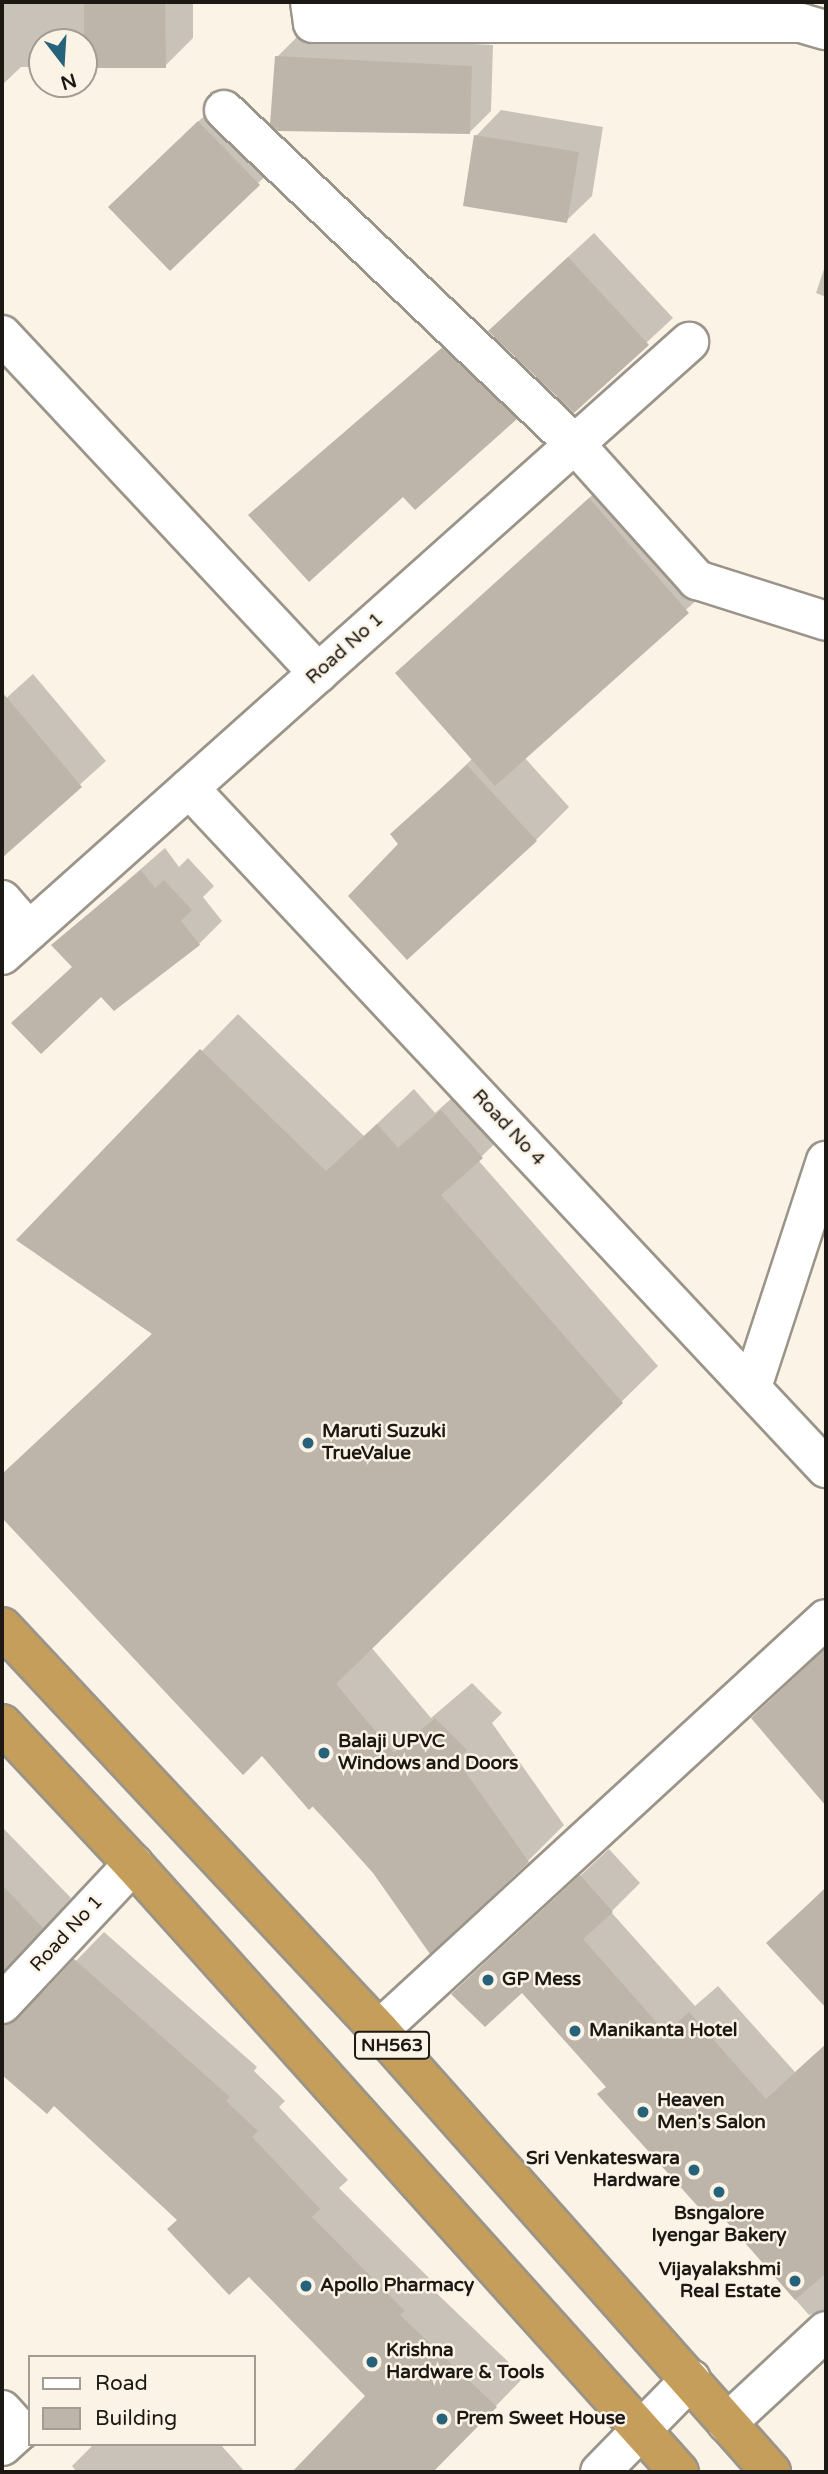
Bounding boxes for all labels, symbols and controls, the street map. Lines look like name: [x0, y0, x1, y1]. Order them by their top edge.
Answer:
north arrow: [28, 28, 98, 98]
text: N: [58, 68, 79, 94]
street label: Road No 1: [302, 608, 388, 690]
street label: Road No 4: [467, 1085, 549, 1171]
place label: Maruti Suzuki TrueValue: [322, 1421, 446, 1465]
marker: Maruti Suzuki TrueValue: [300, 1435, 316, 1451]
place label: Balaji UPVC Windows and Doors: [338, 1731, 518, 1775]
marker: Balaji UPVC Windows and Doors: [316, 1745, 332, 1761]
street label: Road No 1: [26, 1891, 108, 1977]
place label: GP Mess: [502, 1969, 581, 1991]
marker: GP Mess: [480, 1972, 496, 1988]
place label: Manikanta Hotel: [589, 2020, 738, 2042]
marker: Manikanta Hotel: [567, 2023, 583, 2039]
road number: NH563: [354, 2031, 430, 2060]
place label: Heaven Men's Salon: [657, 2090, 766, 2134]
marker: Heaven Men's Salon: [635, 2104, 651, 2120]
place label: Sri Venkateswara Hardware: [526, 2148, 680, 2192]
marker: Sri Venkateswara Hardware: [686, 2162, 702, 2178]
marker: Bsngalore Iyengar Bakery: [711, 2184, 727, 2200]
place label: Bsngalore Iyengar Bakery: [652, 2203, 786, 2247]
place label: Vijayalakshmi Real Estate: [659, 2259, 781, 2303]
marker: Vijayalakshmi Real Estate: [787, 2273, 803, 2289]
place label: Apollo Pharmacy: [320, 2275, 474, 2297]
marker: Apollo Pharmacy: [298, 2278, 314, 2294]
place label: Krishna Hardware & Tools: [386, 2340, 544, 2384]
marker: Krishna Hardware & Tools: [364, 2354, 380, 2370]
legend: [28, 2355, 256, 2446]
text: Road: [95, 2371, 148, 2396]
text: Building: [95, 2406, 177, 2431]
place label: Prem Sweet House: [456, 2408, 626, 2430]
marker: Prem Sweet House: [434, 2411, 450, 2427]

